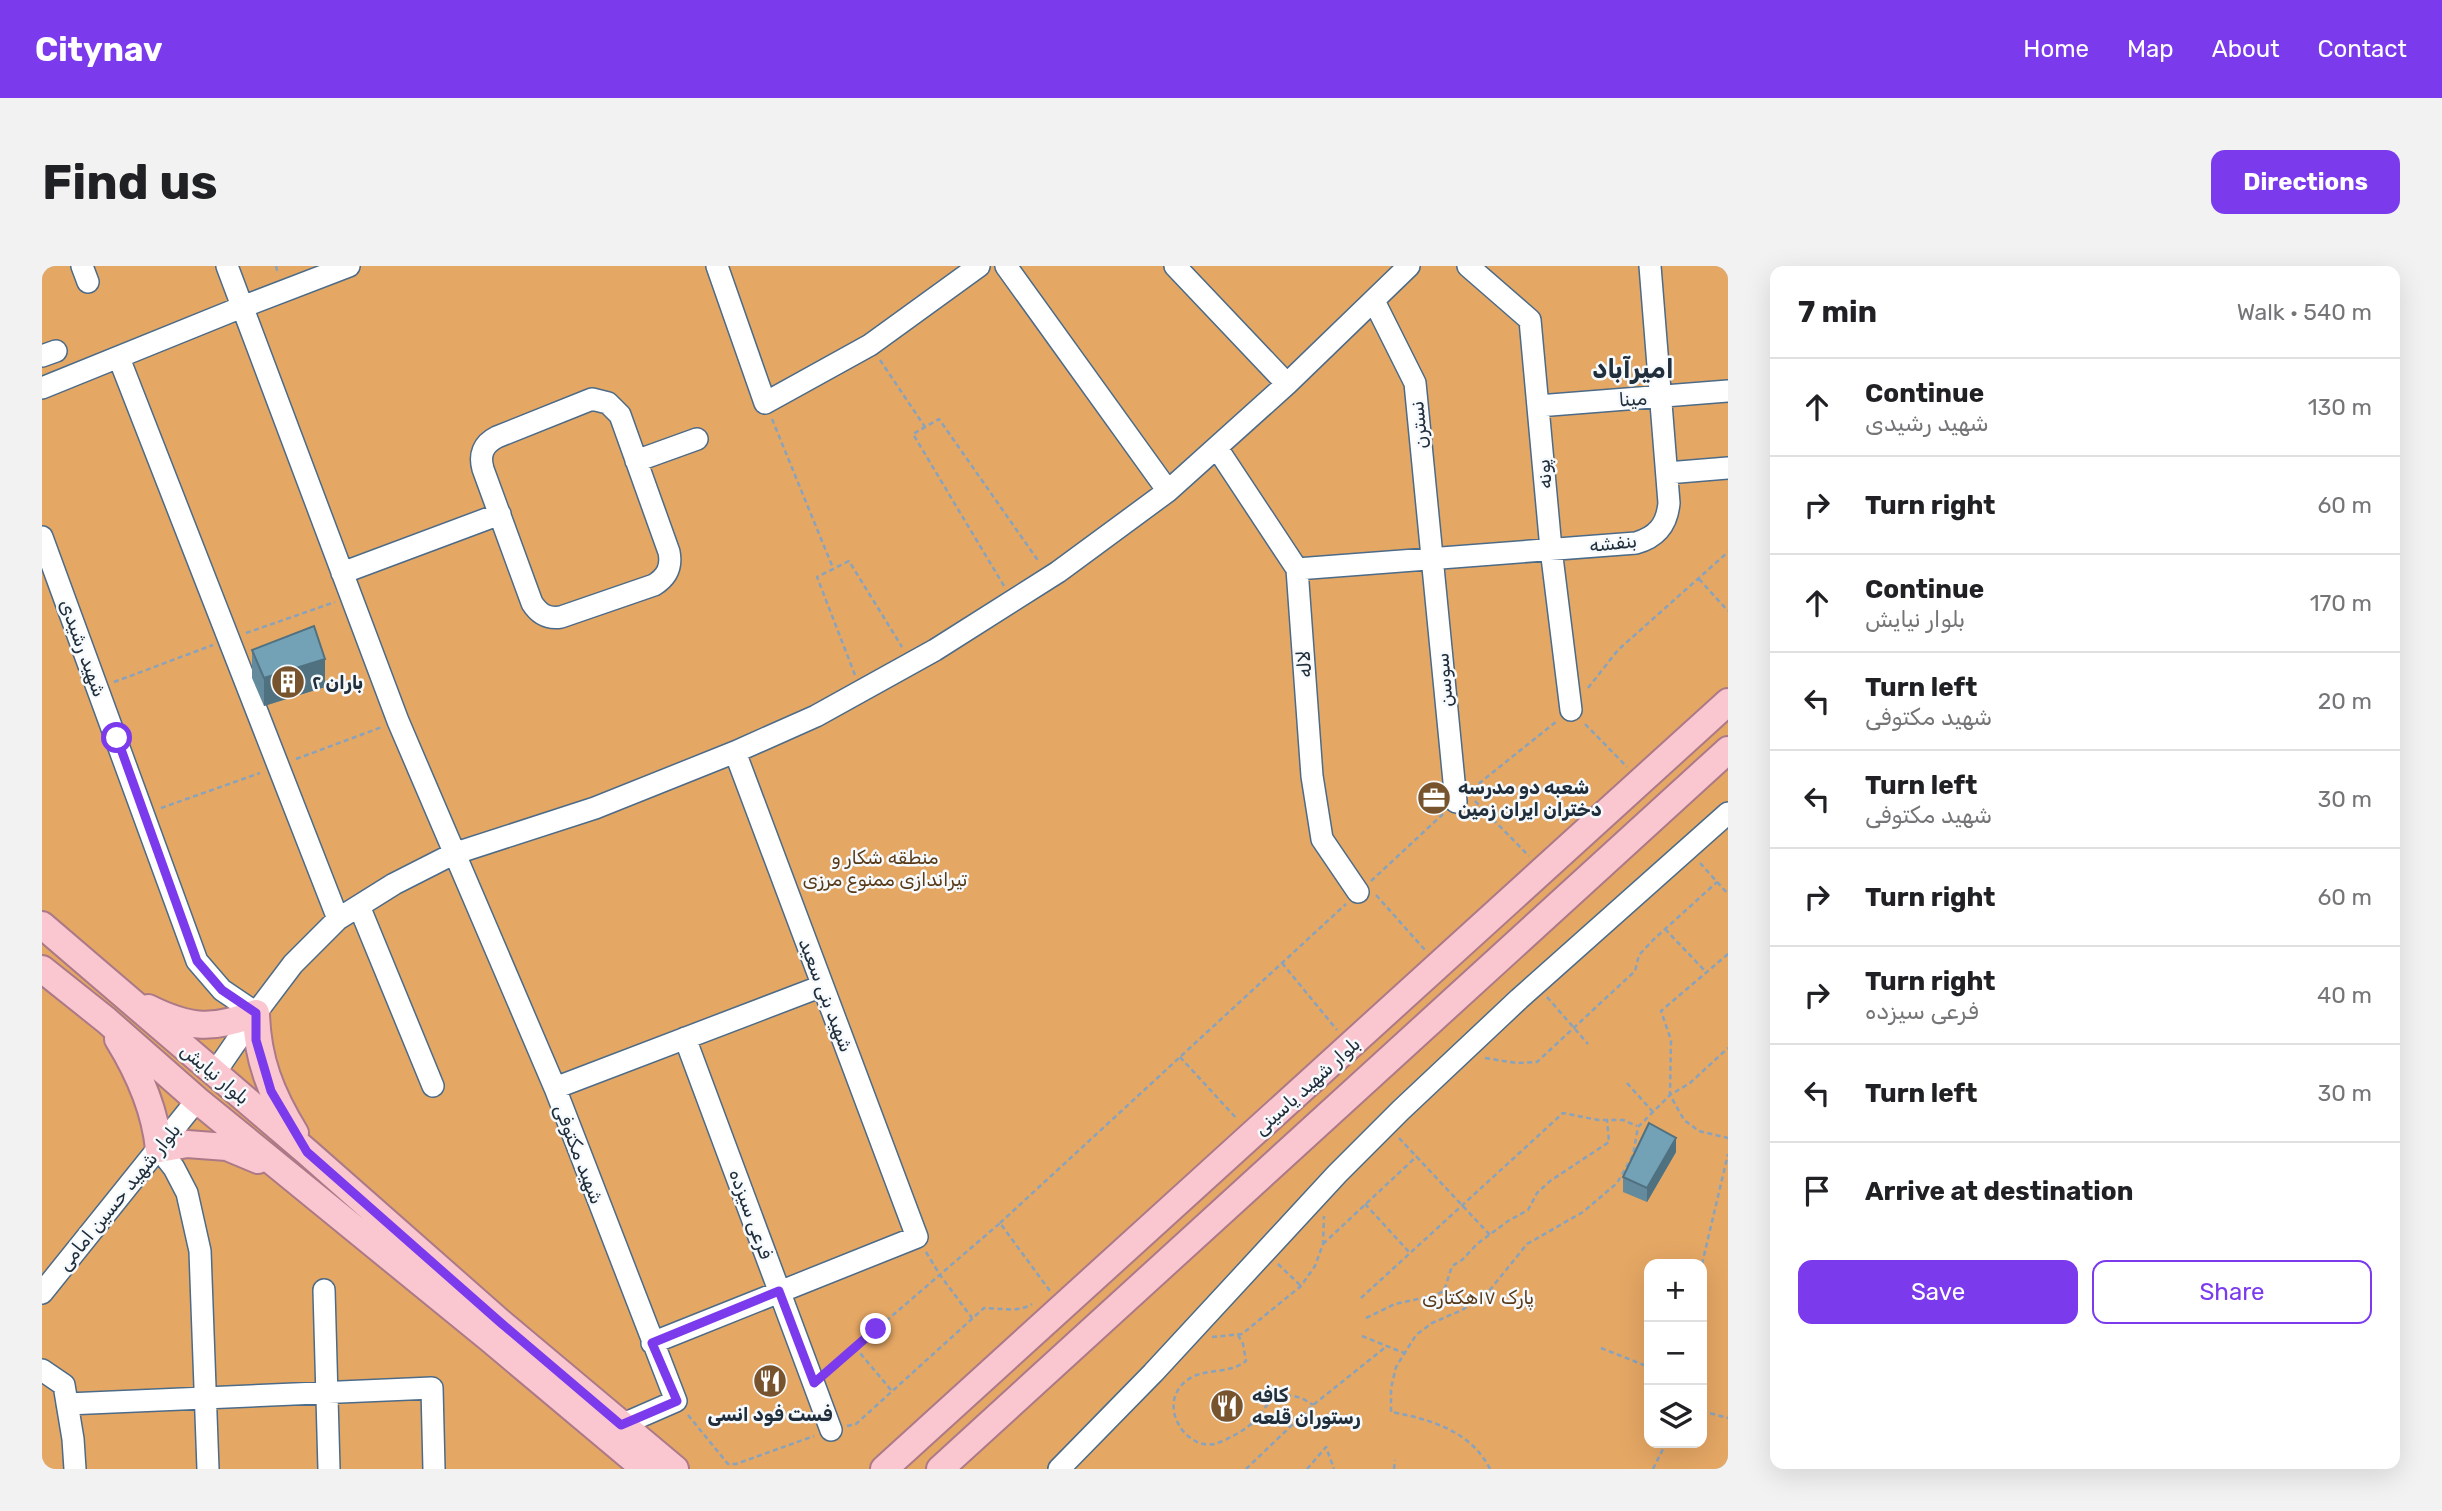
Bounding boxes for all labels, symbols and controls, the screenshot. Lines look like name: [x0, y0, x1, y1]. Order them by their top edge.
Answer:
text: Citynav: [35, 30, 163, 69]
text: Home: [2023, 35, 2089, 63]
text: Map: [2127, 35, 2174, 63]
text: About: [2212, 35, 2280, 63]
text: Contact: [2318, 35, 2407, 63]
button: Directions: [2211, 150, 2400, 214]
text: Find us: [42, 153, 218, 211]
text: 7 min: [1798, 294, 1877, 330]
text: Walk · 540 m: [2237, 298, 2372, 326]
district label: امیرآباد: [1592, 354, 1674, 385]
text: Continue: [1865, 378, 1984, 409]
street label: مینا: [1618, 387, 1648, 411]
icon: ahead: [1798, 388, 1836, 426]
text: 130 m: [2308, 393, 2372, 421]
street label: نسترن: [1405, 400, 1433, 450]
text: شهید رشیدی: [1865, 409, 1989, 437]
street label: پونه: [1531, 458, 1559, 490]
icon: right: [1798, 486, 1836, 524]
text: Turn right: [1865, 490, 1995, 521]
text: 60 m: [2317, 491, 2372, 519]
street label: بنفشه: [1588, 529, 1638, 557]
text: Continue: [1865, 574, 1984, 605]
icon: ahead: [1798, 584, 1836, 622]
text: 170 m: [2310, 589, 2372, 617]
street label: شهید رشیدی: [55, 596, 111, 700]
text: بلوار نیایش: [1865, 605, 1965, 633]
street label: لاله: [1292, 650, 1316, 678]
street label: سوسن: [1430, 652, 1458, 708]
building icon: باران ۲: [269, 663, 307, 701]
place label: باران ۲: [312, 671, 363, 694]
text: Turn left: [1865, 672, 1977, 703]
icon: left: [1798, 682, 1836, 720]
text: 20 m: [2318, 687, 2372, 715]
text: شهید مکتوفی: [1865, 703, 1992, 731]
route start: [101, 722, 132, 753]
text: Turn left: [1865, 770, 1977, 801]
place label: شعبه دو مدرسه دختران ایران زمین: [1458, 776, 1602, 821]
office icon: شعبه دو مدرسه دختران ایران زمین: [1415, 779, 1453, 817]
icon: left: [1798, 780, 1836, 818]
text: 30 m: [2317, 785, 2372, 813]
text: شهید مکتوفی: [1865, 801, 1992, 829]
park label: منطقه شکار و تیراندازی ممنوع مرزی: [803, 846, 967, 893]
icon: right: [1798, 878, 1836, 916]
text: Turn right: [1865, 882, 1995, 913]
text: 60 m: [2317, 883, 2372, 911]
street label: شهید بنی سعید: [794, 935, 858, 1055]
text: Turn right: [1865, 966, 1995, 997]
icon: right: [1798, 976, 1836, 1014]
text: 40 m: [2317, 981, 2372, 1009]
text: فرعی سیزده: [1865, 997, 1979, 1025]
street label: بلوار شهید یاسینی: [1249, 1032, 1365, 1140]
street label: بلوار نیایش: [176, 1039, 254, 1109]
icon: left: [1798, 1074, 1836, 1112]
text: Turn left: [1865, 1078, 1977, 1109]
text: 30 m: [2317, 1079, 2372, 1107]
street label: شهید مکتوفی: [549, 1101, 609, 1207]
street label: بلوار شهید حسین امامی: [53, 1119, 185, 1275]
street label: فرعی سیزده: [724, 1166, 778, 1262]
icon: arrive: [1798, 1172, 1836, 1210]
text: Arrive at destination: [1865, 1176, 2133, 1207]
map controls: [1644, 1259, 1707, 1448]
button: +: [1644, 1259, 1707, 1322]
button: Save: [1798, 1260, 2078, 1324]
button: Share: [2092, 1260, 2372, 1324]
park label: پارک ۱۷هکتاری: [1422, 1286, 1534, 1311]
route end: [860, 1313, 891, 1344]
button: −: [1644, 1322, 1707, 1385]
restaurant icon: فست فود انسی: [751, 1362, 789, 1400]
place label: کافه رستوران قلعه: [1252, 1384, 1361, 1429]
button: layers: [1644, 1385, 1707, 1448]
restaurant icon: کافه رستوران قلعه: [1208, 1387, 1246, 1425]
place label: فست فود انسی: [707, 1403, 833, 1426]

